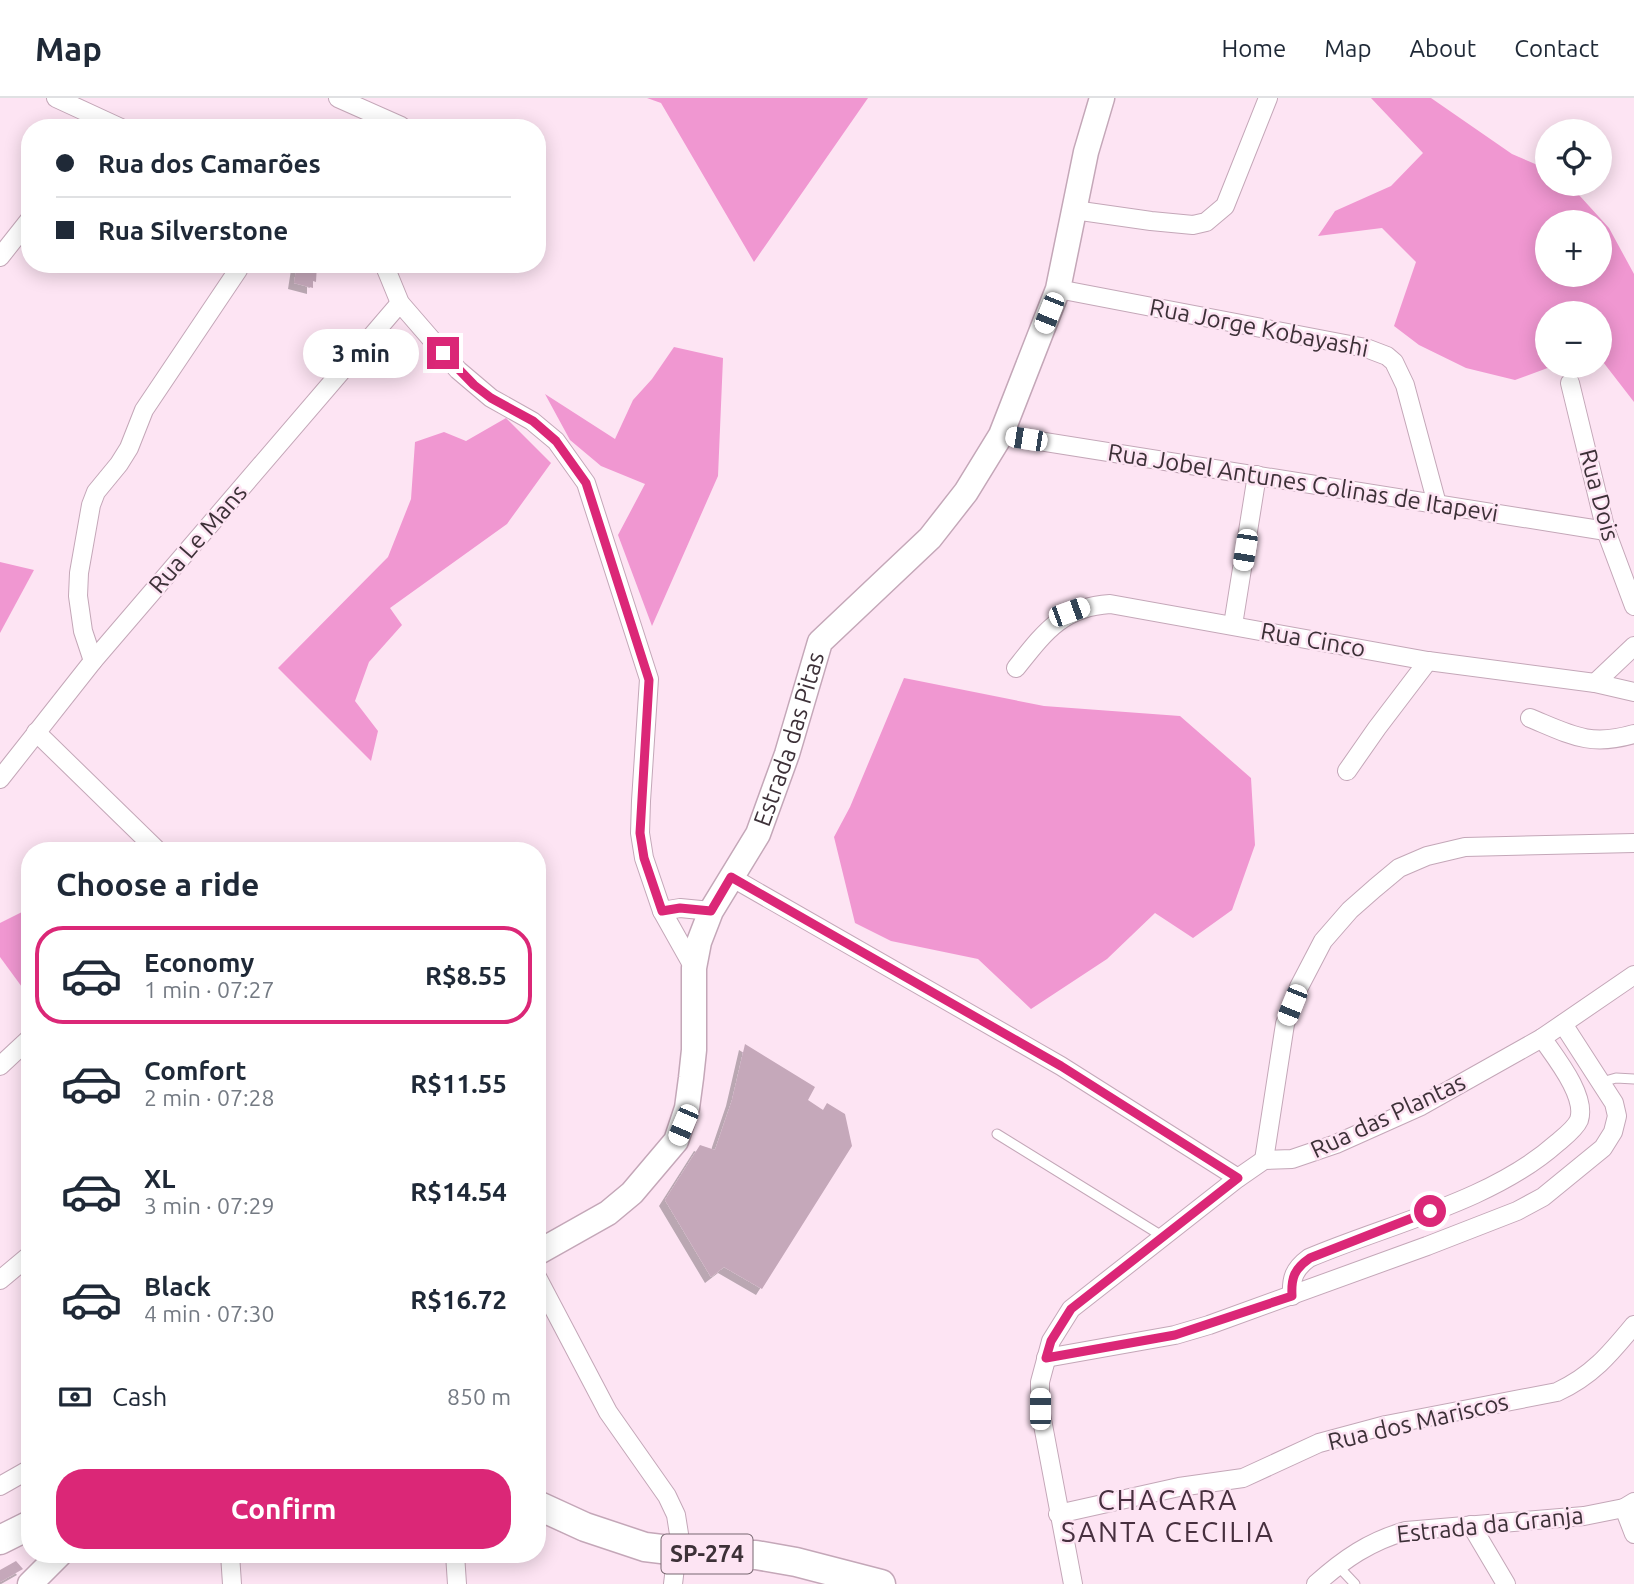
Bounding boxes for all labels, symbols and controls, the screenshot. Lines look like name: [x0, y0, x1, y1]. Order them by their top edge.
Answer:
text: Map: [35, 30, 102, 67]
text: Home: [1221, 35, 1286, 62]
text: Map: [1324, 35, 1371, 62]
text: About: [1409, 35, 1476, 62]
text: Contact: [1514, 35, 1599, 62]
map controls: [1535, 119, 1612, 378]
button: locate: [1535, 119, 1612, 196]
text: Rua dos Camarões: [98, 149, 321, 178]
button: +: [1535, 210, 1612, 287]
text: Rua Silverstone: [98, 216, 288, 245]
car: [1032, 290, 1067, 336]
street label: Rua Jorge Kobayashi: [1147, 293, 1371, 362]
button: −: [1535, 301, 1612, 378]
callout: 3 min: [303, 328, 418, 378]
route end: [427, 337, 459, 369]
text: 3 min: [332, 341, 390, 366]
car: [1004, 425, 1049, 453]
street label: Rua Jobel Antunes Colinas de Itapevi: [1106, 438, 1500, 527]
street label: Rua Dois: [1574, 446, 1625, 544]
street label: Rua Le Mans: [143, 479, 252, 598]
car: [1232, 528, 1259, 572]
car: [1046, 595, 1093, 629]
street label: Rua Cinco: [1259, 617, 1368, 662]
street label: Estrada das Pitas: [748, 649, 829, 830]
text: Choose a ride: [56, 866, 259, 902]
icon: car: [60, 944, 123, 1007]
text: Economy: [144, 948, 254, 977]
text: R$8.55: [425, 961, 507, 990]
text: 1 min · 07:27: [144, 977, 275, 1002]
car: [1275, 982, 1310, 1028]
icon: car: [60, 1052, 123, 1115]
text: Comfort: [144, 1056, 247, 1085]
street label: Rua das Plantas: [1306, 1068, 1469, 1163]
text: R$11.55: [410, 1069, 507, 1098]
text: 2 min · 07:28: [144, 1085, 275, 1110]
car: [666, 1102, 701, 1148]
icon: car: [60, 1160, 123, 1223]
text: XL: [144, 1164, 175, 1193]
text: R$14.54: [410, 1177, 507, 1206]
text: 3 min · 07:29: [144, 1193, 275, 1218]
route start: [1414, 1195, 1446, 1227]
icon: car: [60, 1268, 123, 1331]
text: Black: [144, 1272, 211, 1301]
text: R$16.72: [410, 1285, 507, 1314]
text: 4 min · 07:30: [144, 1301, 275, 1326]
icon: cash: [56, 1378, 94, 1416]
text: Cash: [112, 1382, 167, 1411]
text: 850 m: [447, 1384, 511, 1409]
car: [1030, 1388, 1051, 1430]
street label: Rua dos Mariscos: [1325, 1388, 1511, 1455]
button: Confirm: [56, 1469, 511, 1549]
district label: CHACARA SANTA CECILIA: [1061, 1484, 1275, 1547]
street label: Estrada da Granja: [1395, 1501, 1585, 1548]
road number: SP-274: [662, 1534, 752, 1574]

